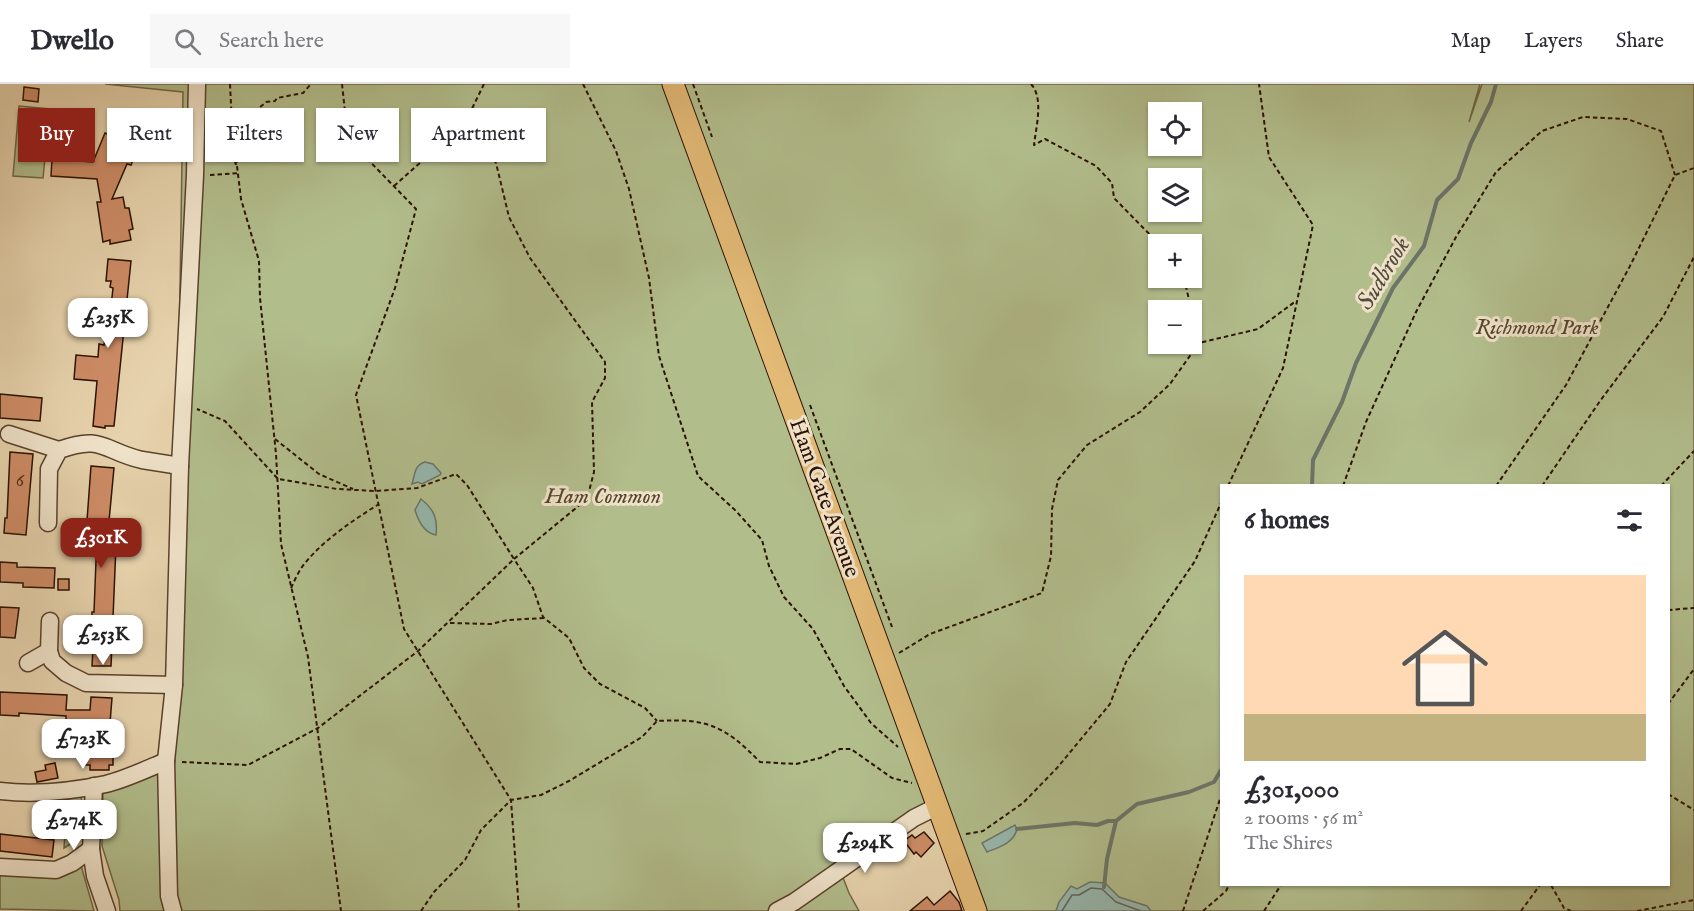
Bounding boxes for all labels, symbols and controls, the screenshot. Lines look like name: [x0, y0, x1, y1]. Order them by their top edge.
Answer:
search box: [150, 14, 570, 68]
text: Dwello: [30, 24, 114, 59]
icon: search: [171, 25, 204, 58]
text: Search here: [219, 27, 324, 55]
text: Map: [1451, 28, 1491, 55]
text: Layers: [1524, 28, 1583, 55]
text: Share: [1616, 28, 1664, 55]
map controls: [1148, 102, 1202, 354]
button: locate: [1148, 102, 1202, 156]
chip: Buy: [18, 108, 95, 162]
chip: Rent: [107, 108, 193, 162]
chip: Filters: [205, 108, 304, 162]
chip: New: [316, 108, 399, 162]
chip: Apartment: [411, 108, 546, 162]
button: layers: [1148, 168, 1202, 222]
water label: Sudbrook: [1350, 232, 1418, 316]
button: +: [1148, 234, 1202, 288]
pin: £235K: [66, 298, 150, 349]
button: −: [1148, 300, 1202, 354]
text: £235K: [82, 305, 134, 330]
park label: Richmond Park: [1476, 314, 1599, 342]
street label: Ham Gate Avenue: [782, 415, 866, 581]
house number: 6: [16, 468, 25, 493]
park label: Ham Common: [544, 483, 661, 511]
text: 6 homes: [1244, 504, 1329, 537]
icon: filters: [1613, 504, 1646, 537]
pin: £301K: [59, 518, 143, 569]
text: £301K: [75, 525, 127, 550]
icon: home: [1391, 614, 1499, 722]
pin: £253K: [61, 615, 145, 666]
text: £253K: [77, 622, 129, 647]
pin: £723K: [41, 719, 125, 770]
text: £723K: [56, 726, 110, 751]
text: £301,000: [1244, 773, 1339, 806]
pin: £274K: [32, 800, 116, 851]
text: 2 rooms · 56 m²: [1244, 806, 1363, 831]
text: £274K: [46, 807, 102, 832]
pin: £294K: [823, 823, 907, 874]
text: £294K: [837, 830, 893, 855]
text: The Shires: [1244, 831, 1333, 856]

